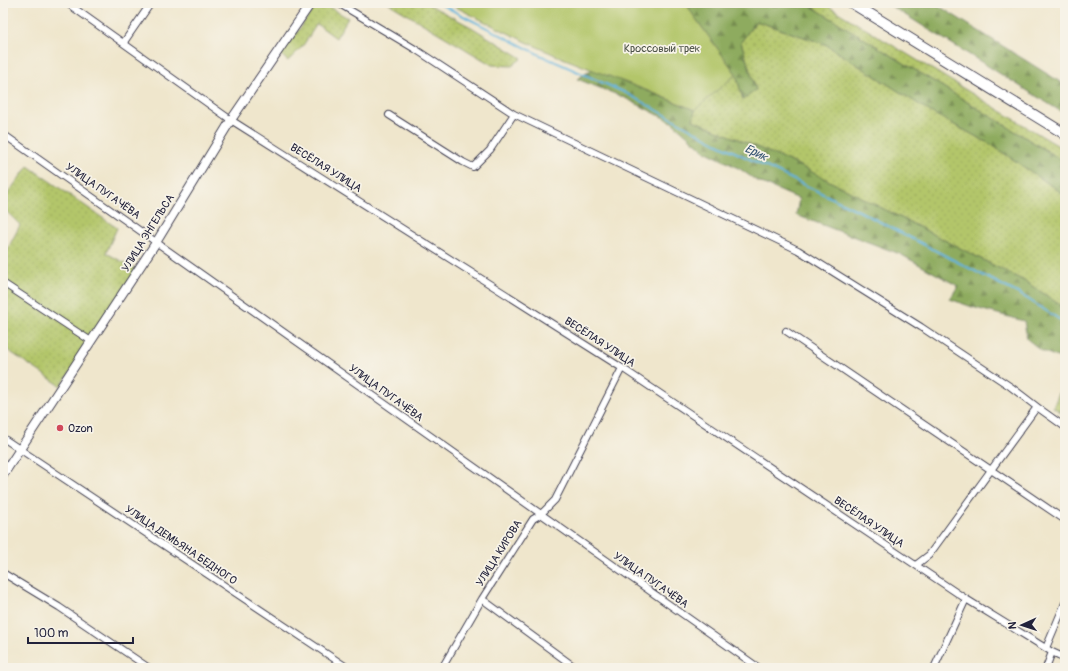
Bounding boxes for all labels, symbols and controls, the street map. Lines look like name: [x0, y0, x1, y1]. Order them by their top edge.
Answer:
park label: Кроссовый трек: [624, 42, 701, 55]
street label: ВЕСЁЛАЯ УЛИЦА: [288, 141, 364, 195]
water label: Ерик: [742, 141, 771, 166]
street label: УЛИЦА ПУГАЧЁВА: [63, 160, 143, 222]
street label: УЛИЦА ЭНГЕЛЬСА: [119, 192, 177, 274]
street label: ВЕСЁЛАЯ УЛИЦА: [562, 314, 638, 370]
street label: УЛИЦА ПУГАЧЁВА: [346, 362, 426, 424]
place label: Ozon: [68, 422, 93, 435]
marker: Ozon: [55, 423, 65, 433]
street label: ВЕСЁЛАЯ УЛИЦА: [831, 494, 907, 550]
street label: УЛИЦА ДЕМЬЯНА БЕДНОГО: [123, 503, 239, 587]
street label: УЛИЦА КИРОВА: [473, 517, 525, 589]
street label: УЛИЦА ПУГАЧЁВА: [611, 549, 691, 611]
north arrow: [1002, 605, 1042, 645]
scale bar: [28, 619, 133, 645]
text: N: [1006, 621, 1019, 630]
text: 100 m: [34, 626, 69, 641]

